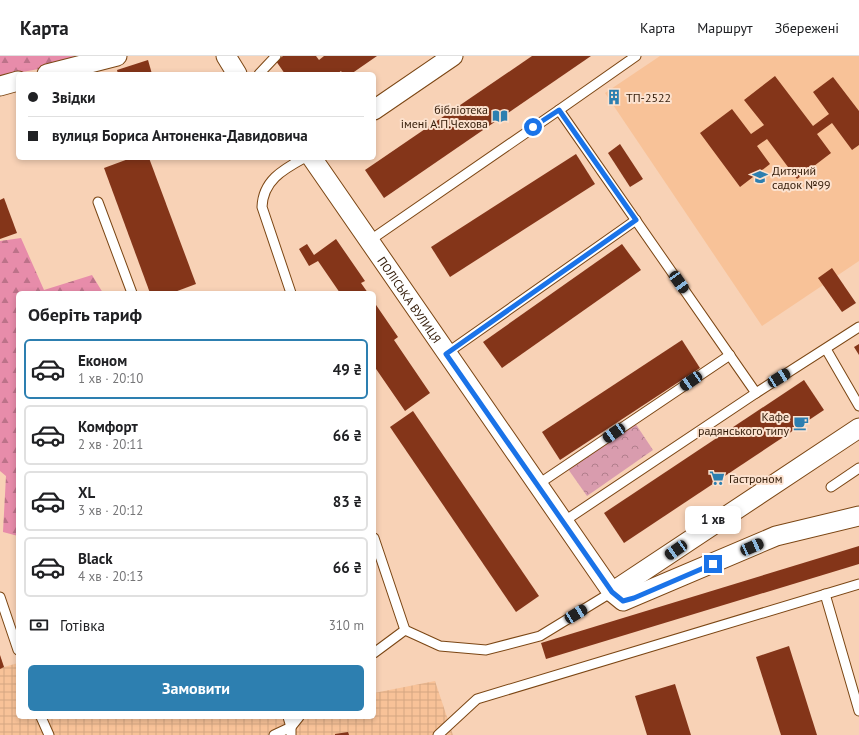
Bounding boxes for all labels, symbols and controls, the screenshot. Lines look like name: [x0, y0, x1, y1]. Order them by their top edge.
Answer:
text: Карта: [20, 16, 69, 40]
text: Карта: [640, 19, 675, 37]
text: Маршрут: [697, 19, 753, 37]
text: Збережені: [775, 19, 839, 37]
text: Звідки: [52, 88, 96, 107]
building icon: ТП-2522: [605, 88, 623, 106]
place label: ТП-2522: [626, 90, 671, 105]
place label: бібліотека імені А.П.Чехова: [401, 102, 488, 131]
library icon: бібліотека імені А.П.Чехова: [491, 107, 509, 125]
route start: [524, 118, 542, 136]
text: вулиця Бориса Антоненка-Давидовича: [52, 126, 308, 145]
place label: Дитячий садок №99: [772, 163, 831, 192]
school or university icon: Дитячий садок №99: [751, 168, 769, 186]
street label: ПОЛІСЬКА ВУЛИЦЯ: [375, 253, 445, 346]
car: [667, 269, 691, 295]
text: Оберіть тариф: [28, 303, 142, 326]
icon: car: [30, 351, 66, 387]
text: Економ: [78, 351, 127, 370]
text: 49 ₴: [333, 360, 362, 379]
car: [766, 367, 792, 389]
car: [678, 369, 704, 393]
text: 1 хв · 20:10: [78, 370, 143, 387]
place label: Кафе радянського типу: [698, 409, 789, 438]
cafe icon: Кафе радянського типу: [792, 414, 810, 432]
icon: car: [30, 417, 66, 453]
text: Комфорт: [78, 417, 138, 436]
car: [601, 421, 627, 445]
text: 66 ₴: [333, 426, 362, 445]
text: 2 хв · 20:11: [78, 436, 143, 453]
supermarket icon: Гастроном: [708, 469, 726, 487]
place label: Гастроном: [729, 471, 783, 486]
icon: car: [30, 483, 66, 519]
text: XL: [78, 483, 95, 502]
text: 83 ₴: [333, 492, 362, 511]
text: 3 хв · 20:12: [78, 502, 143, 519]
callout: 1 хв: [685, 506, 741, 534]
text: 1 хв: [701, 511, 725, 528]
car: [739, 537, 765, 557]
car: [663, 538, 689, 562]
icon: car: [30, 549, 66, 585]
text: Black: [78, 549, 113, 568]
route end: [704, 555, 722, 573]
text: 66 ₴: [333, 558, 362, 577]
text: 4 хв · 20:13: [78, 568, 143, 585]
car: [563, 603, 589, 625]
icon: cash: [28, 614, 50, 636]
text: Готівка: [60, 616, 105, 635]
text: 310 m: [329, 617, 364, 634]
button: Замовити: [28, 665, 364, 711]

